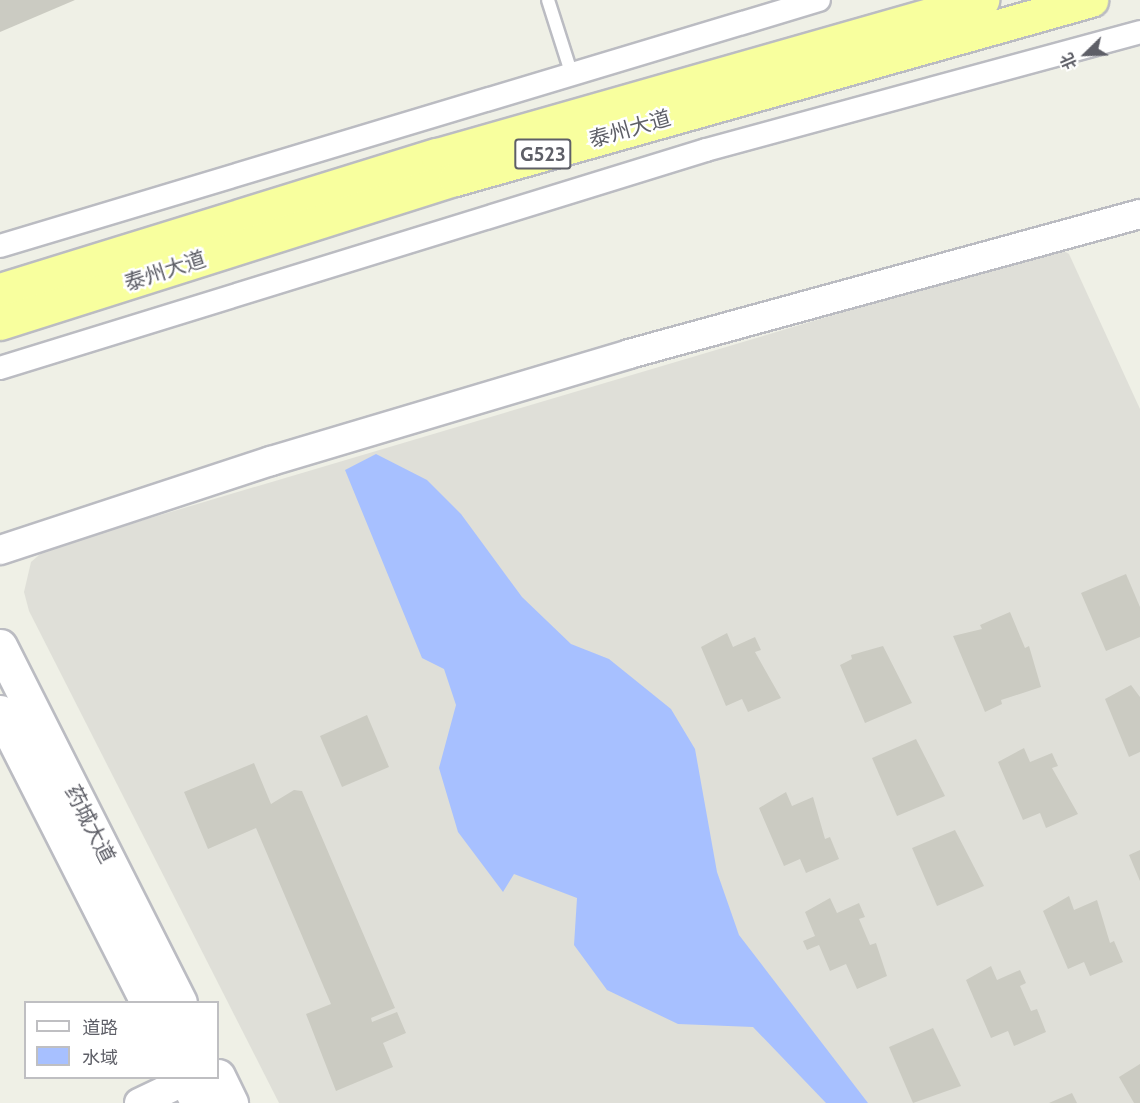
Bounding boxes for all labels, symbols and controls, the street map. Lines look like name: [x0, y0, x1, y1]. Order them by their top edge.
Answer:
north arrow: [1056, 24, 1116, 84]
text: 北: [1057, 50, 1081, 72]
street label: 泰州大道: [586, 105, 674, 153]
road number: G523: [513, 137, 573, 171]
street label: 泰州大道: [121, 246, 209, 296]
street label: 药城大道: [60, 781, 120, 867]
legend: [24, 1001, 219, 1079]
text: 道路: [82, 1017, 118, 1039]
text: 水域: [82, 1047, 118, 1069]

